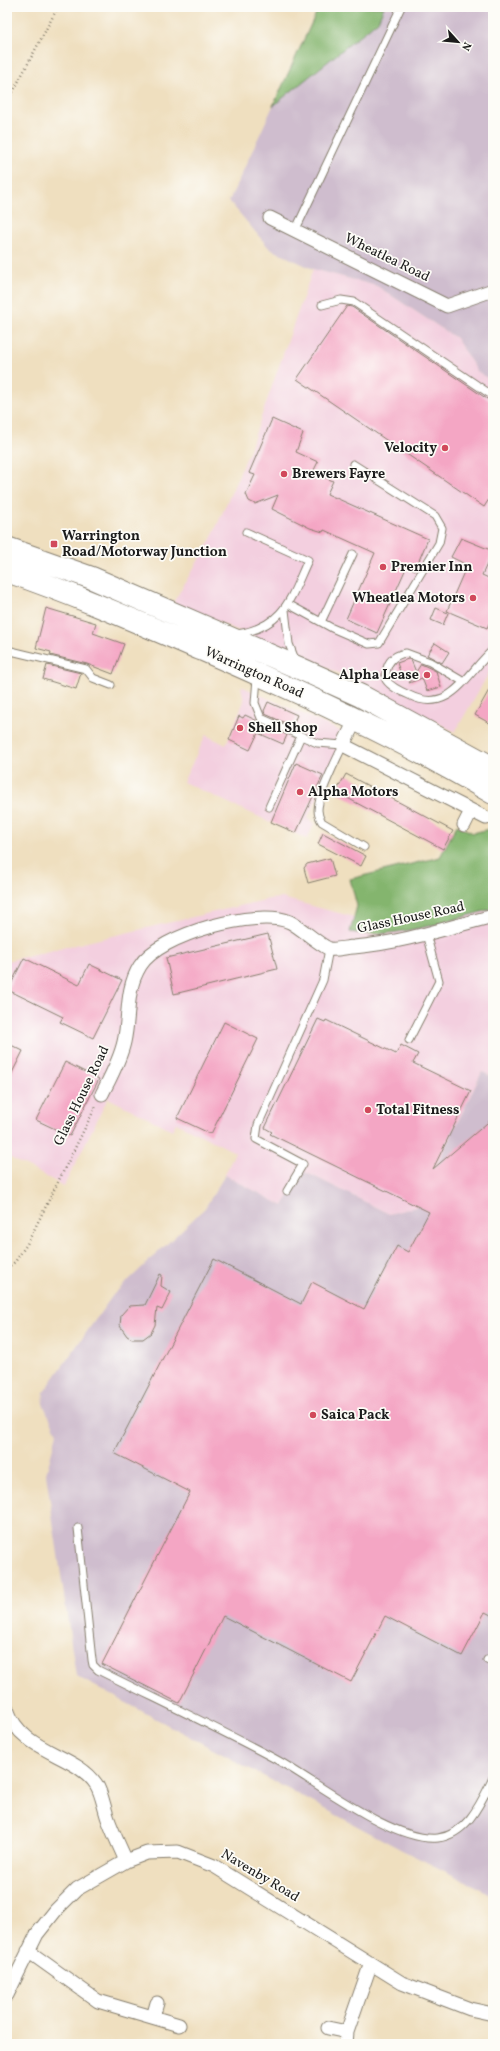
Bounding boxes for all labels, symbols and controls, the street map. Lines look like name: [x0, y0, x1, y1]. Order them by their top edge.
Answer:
north arrow: [438, 22, 478, 62]
text: N: [457, 39, 474, 53]
street label: Wheatlea Road: [341, 229, 433, 287]
place label: Velocity: [384, 439, 437, 458]
marker: Velocity: [440, 443, 450, 453]
place label: Brewers Fayre: [292, 465, 385, 484]
marker: Brewers Fayre: [279, 469, 289, 479]
place label: Warrington Road/Motorway Junction: [62, 527, 227, 562]
marker: Warrington Road/Motorway Junction: [49, 539, 59, 549]
place label: Premier Inn: [391, 558, 472, 577]
marker: Premier Inn: [378, 562, 388, 572]
place label: Wheatlea Motors: [352, 589, 465, 608]
marker: Wheatlea Motors: [468, 593, 478, 603]
street label: Warrington Road: [201, 643, 307, 703]
place label: Alpha Lease: [339, 666, 419, 685]
marker: Alpha Lease: [422, 670, 432, 680]
place label: Shell Shop: [248, 719, 318, 738]
marker: Shell Shop: [235, 723, 245, 733]
place label: Alpha Motors: [308, 783, 399, 802]
marker: Alpha Motors: [295, 787, 305, 797]
street label: Glass House Road: [356, 897, 466, 939]
street label: Glass House Road: [50, 1043, 114, 1149]
place label: Total Fitness: [376, 1101, 460, 1120]
marker: Total Fitness: [363, 1105, 373, 1115]
place label: Saica Pack: [321, 1406, 390, 1425]
marker: Saica Pack: [308, 1410, 318, 1420]
street label: Navenby Road: [217, 1845, 303, 1907]

